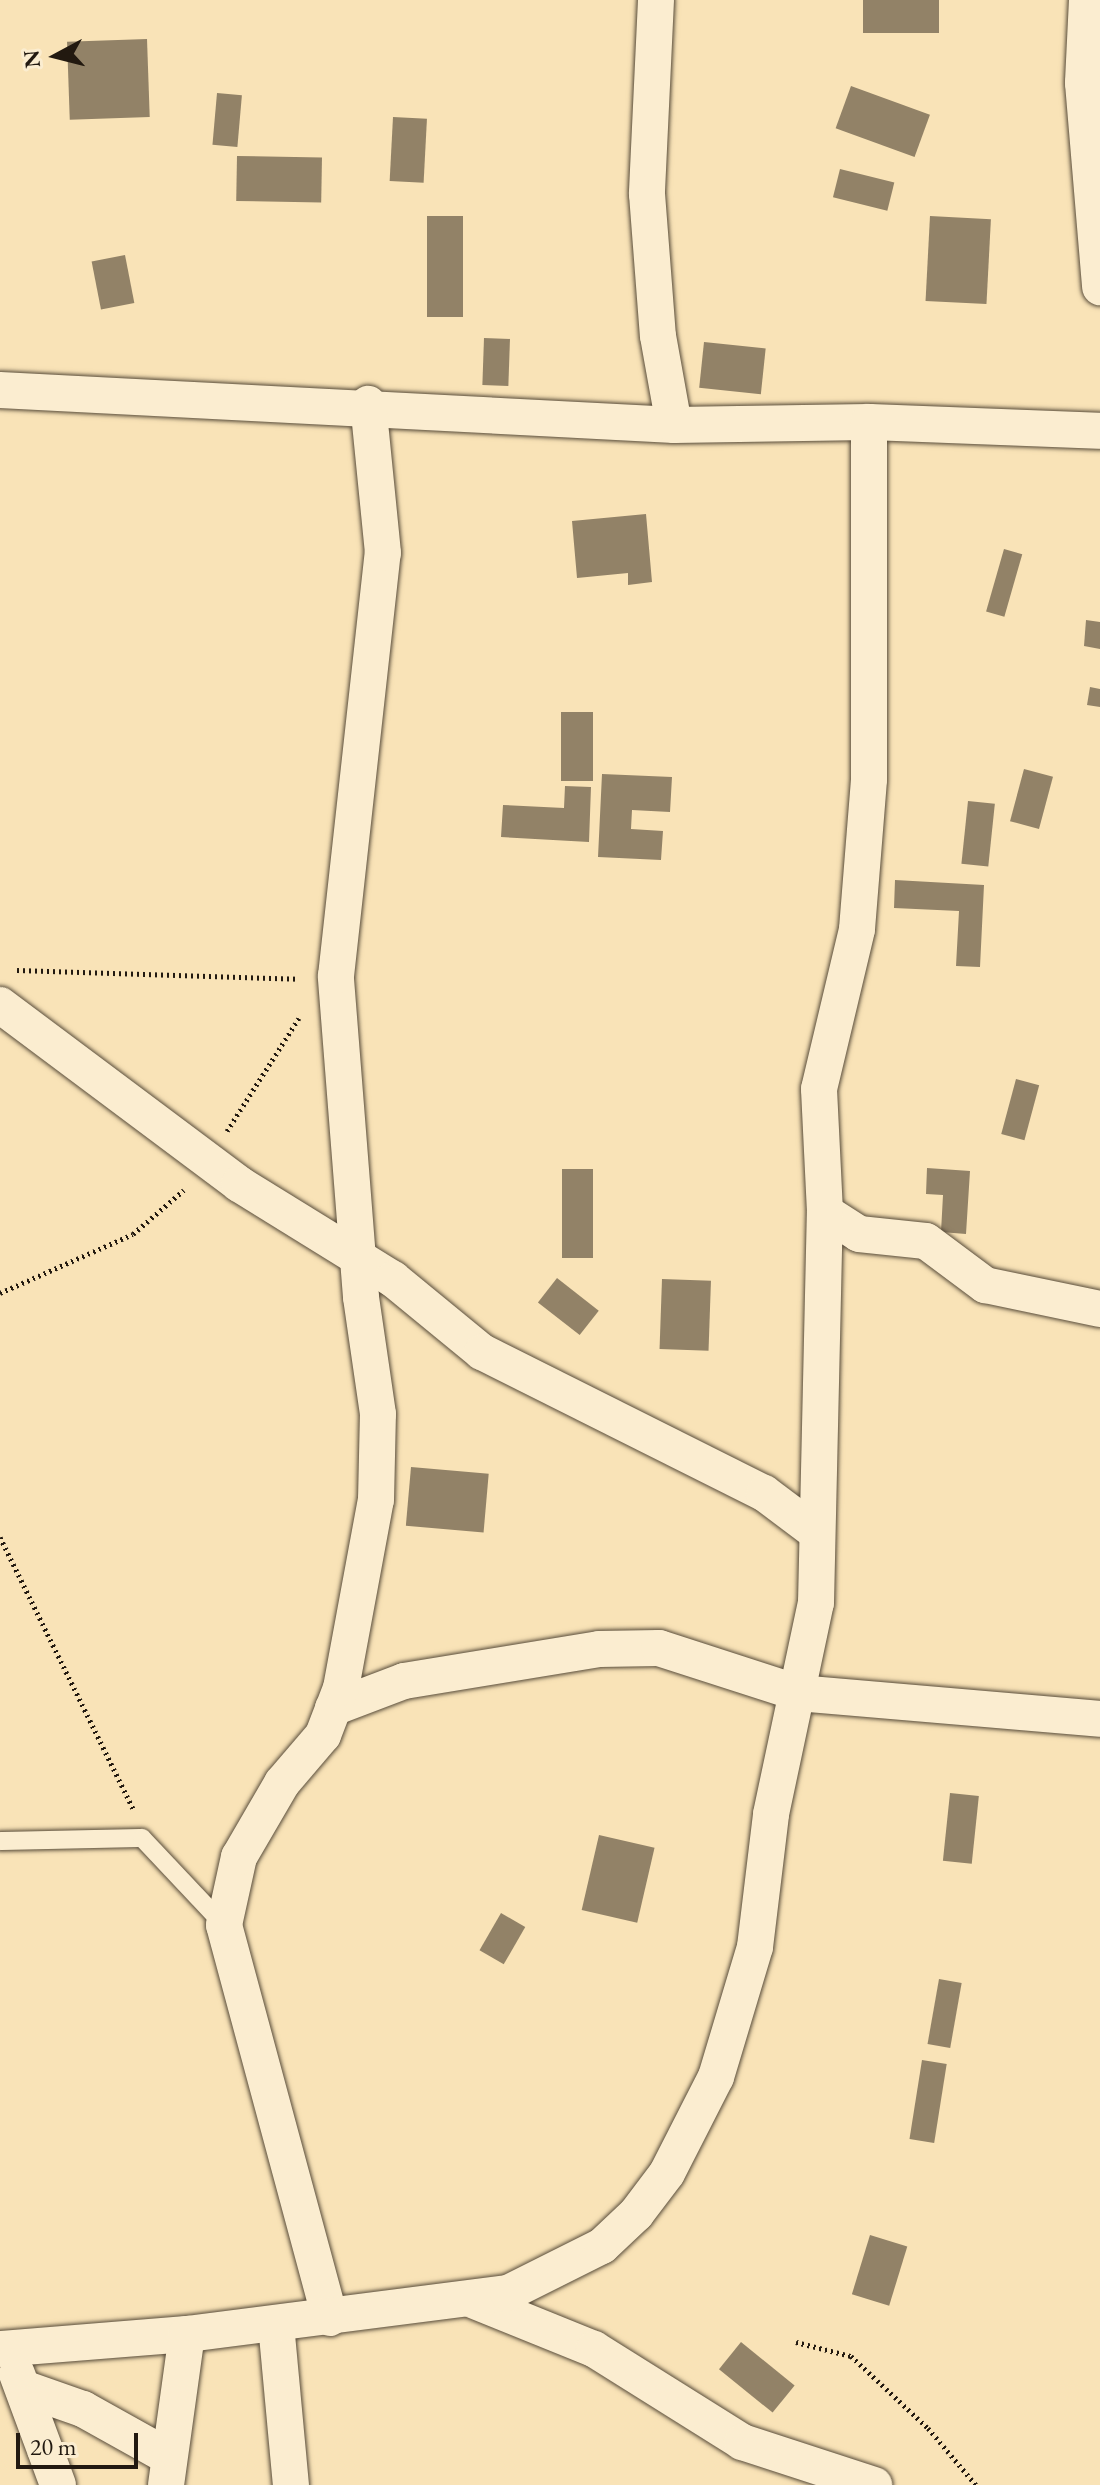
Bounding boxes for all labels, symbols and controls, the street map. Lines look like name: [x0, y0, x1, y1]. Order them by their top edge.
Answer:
north arrow: [16, 16, 96, 96]
text: N: [16, 48, 47, 70]
scale bar: [20, 2417, 142, 2467]
text: 20 m: [30, 2431, 77, 2462]

